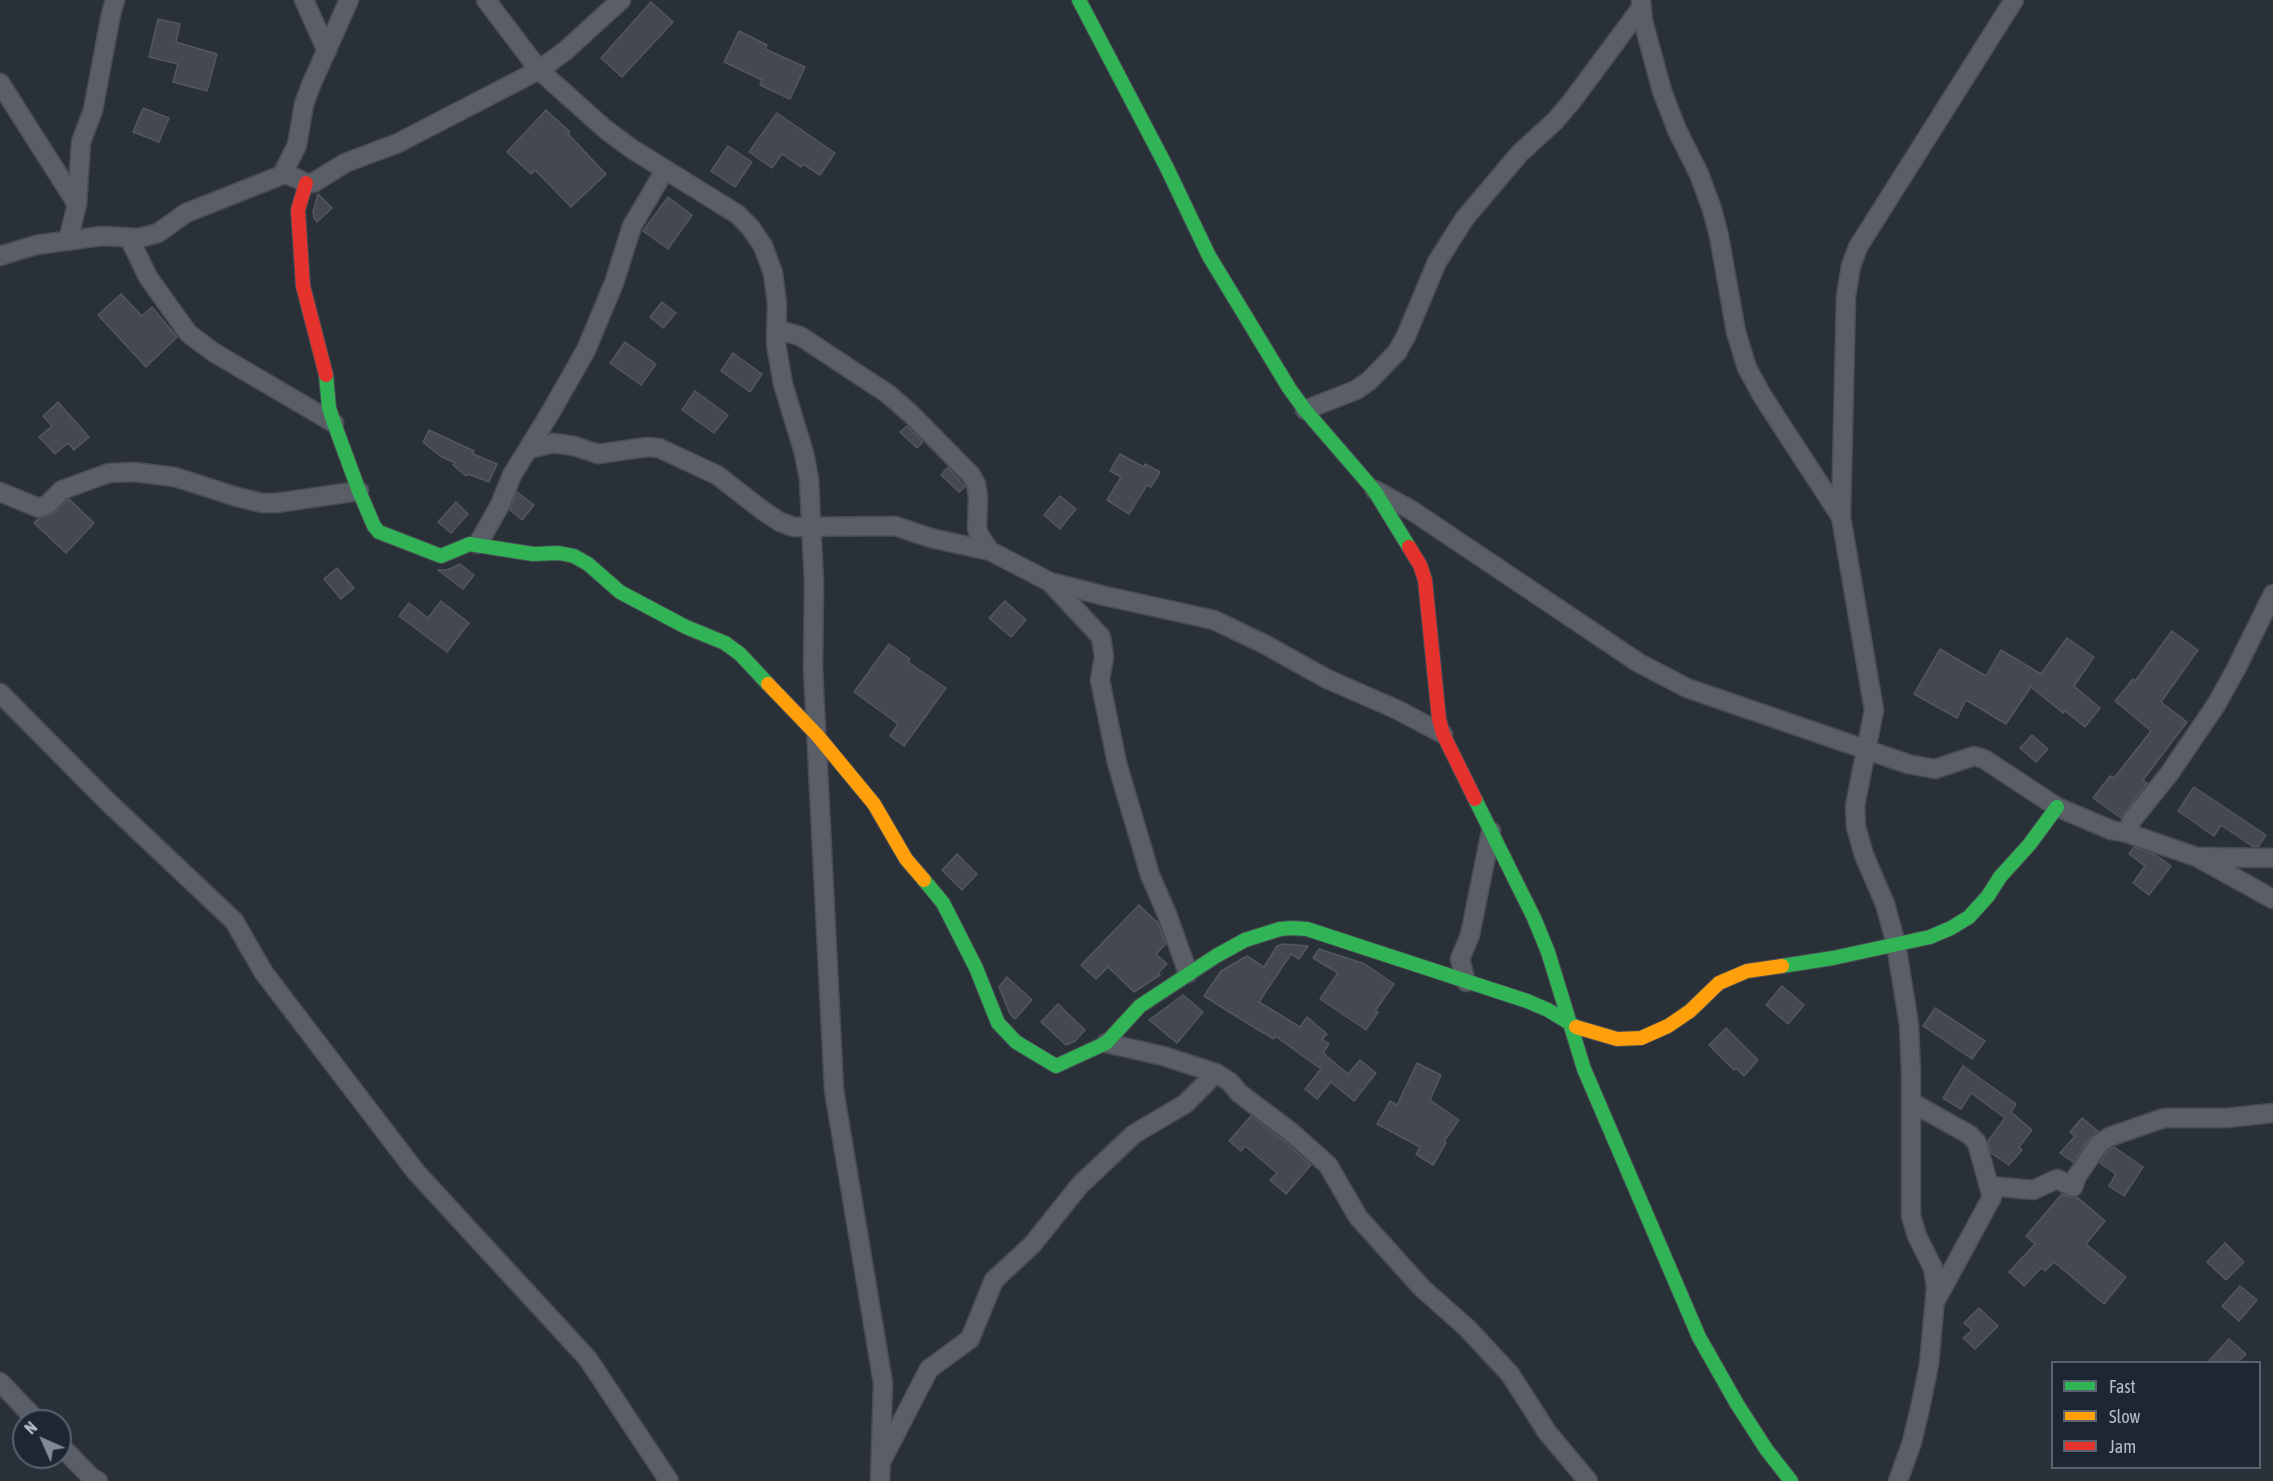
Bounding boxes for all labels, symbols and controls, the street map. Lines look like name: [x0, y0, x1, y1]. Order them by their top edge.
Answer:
legend: [2051, 1361, 2261, 1469]
text: Fast: [2109, 1376, 2136, 1397]
text: Slow: [2109, 1406, 2140, 1427]
north arrow: [12, 1409, 72, 1469]
text: N: [21, 1418, 40, 1437]
text: Jam: [2109, 1436, 2136, 1457]

